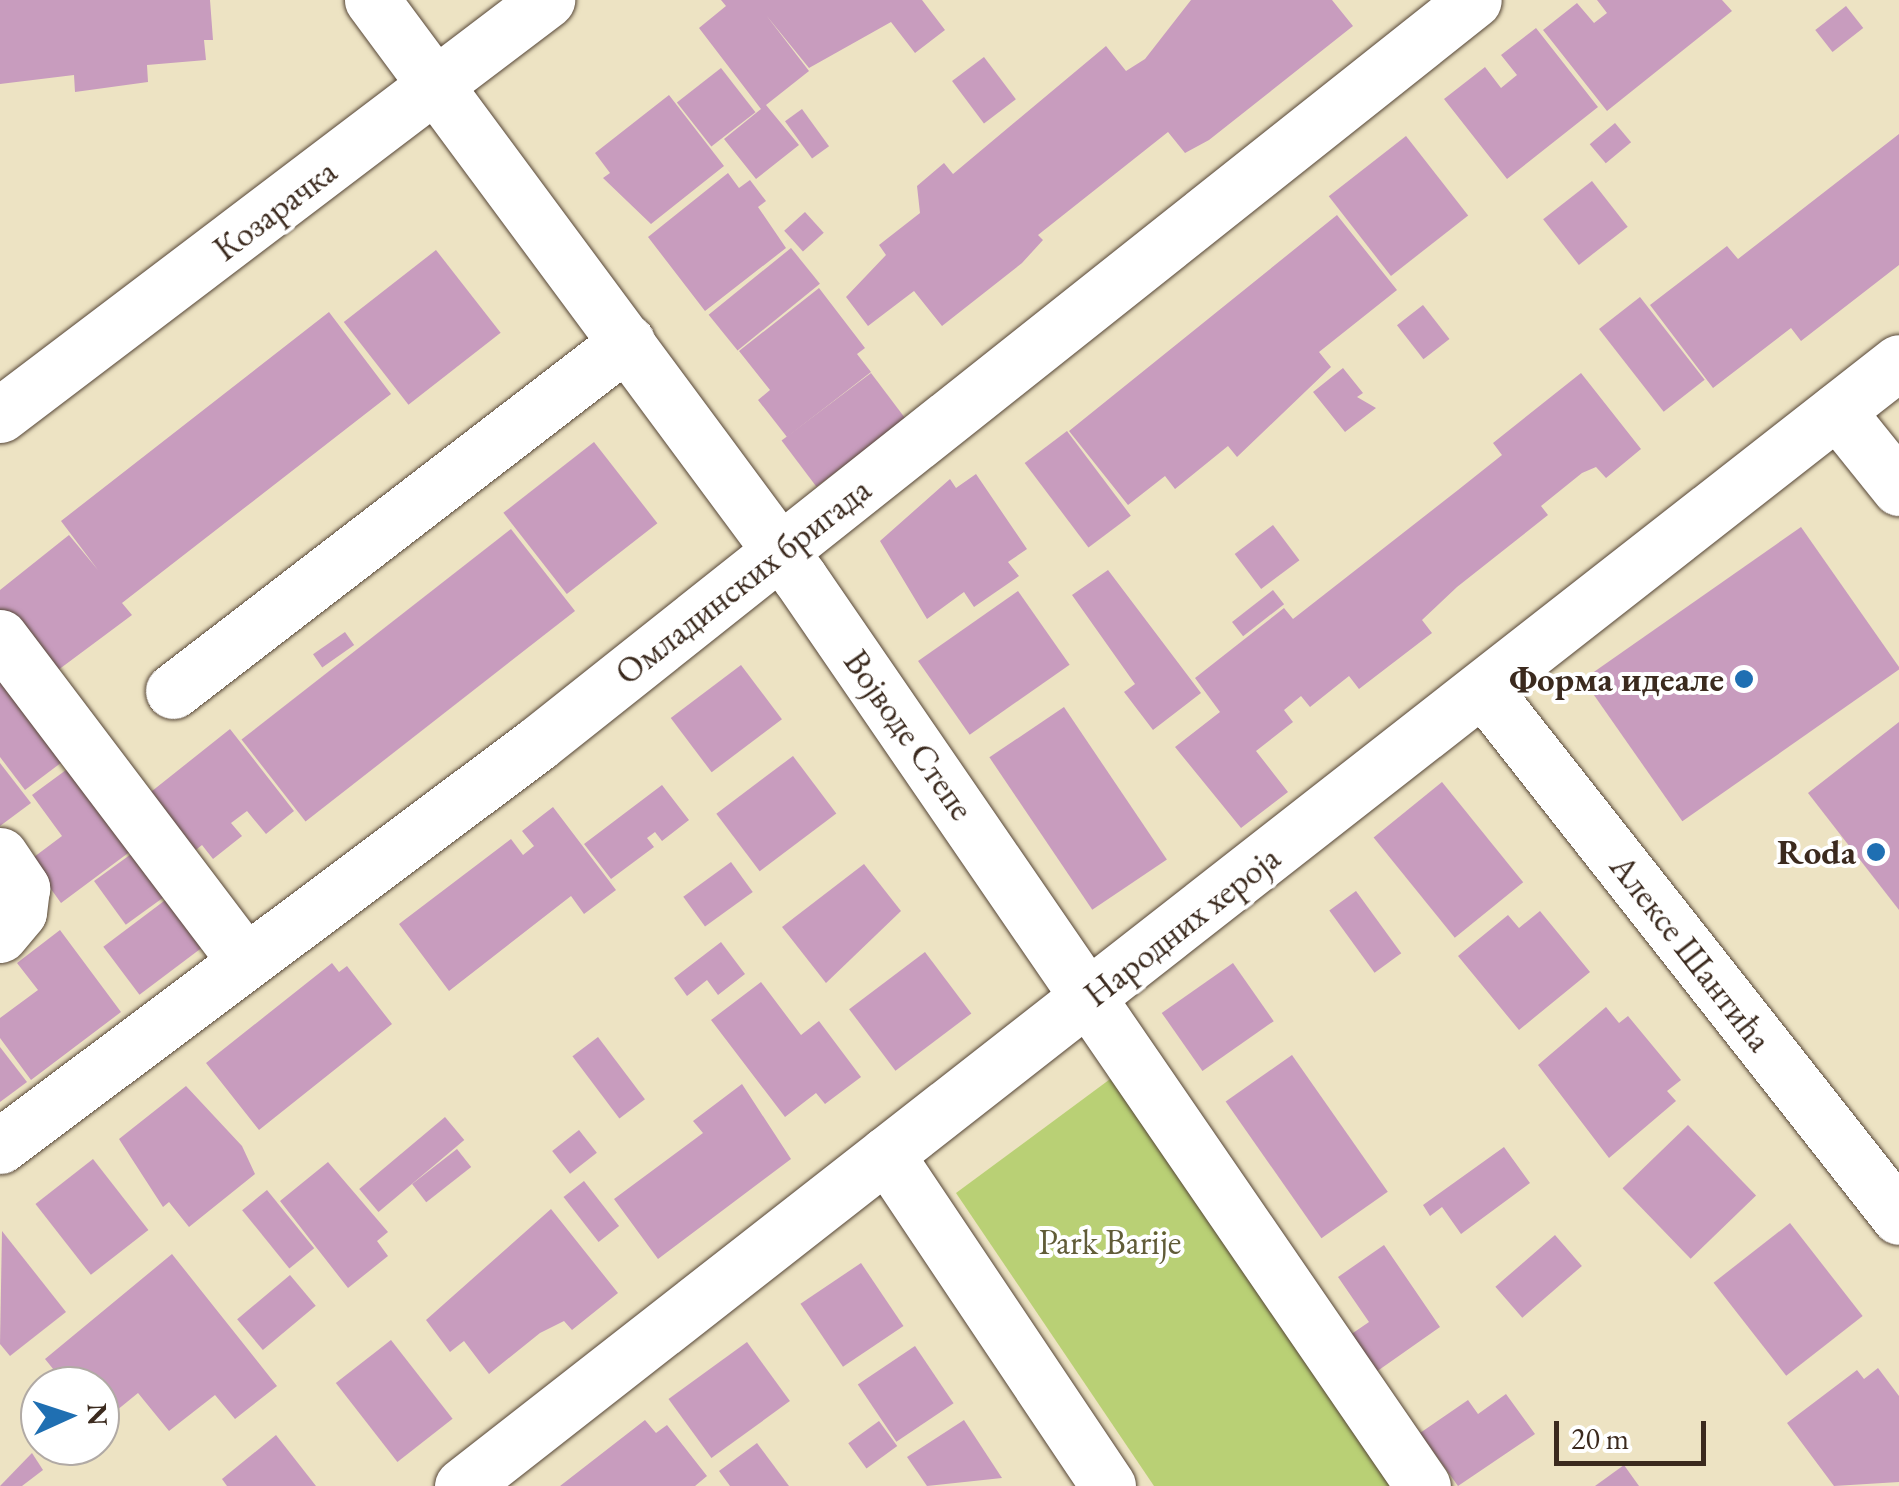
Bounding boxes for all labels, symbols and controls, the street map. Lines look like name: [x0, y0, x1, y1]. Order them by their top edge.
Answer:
street label: Козарачка: [205, 150, 345, 270]
street label: Омладинских бригада: [607, 468, 879, 694]
street label: Војводе Степе: [835, 642, 983, 828]
place label: Форма идеале: [1509, 658, 1724, 700]
marker: Форма идеале: [1733, 668, 1755, 690]
place label: Roda: [1777, 831, 1856, 873]
street label: Народних хероја: [1076, 837, 1288, 1015]
marker: Roda: [1865, 841, 1887, 863]
street label: Алексе Шантића: [1601, 846, 1781, 1060]
park label: Park Barije: [1039, 1221, 1181, 1263]
north arrow: [20, 1366, 120, 1466]
scale bar: [1559, 1401, 1712, 1463]
text: N: [79, 1402, 117, 1427]
text: 20 m: [1571, 1419, 1629, 1458]

